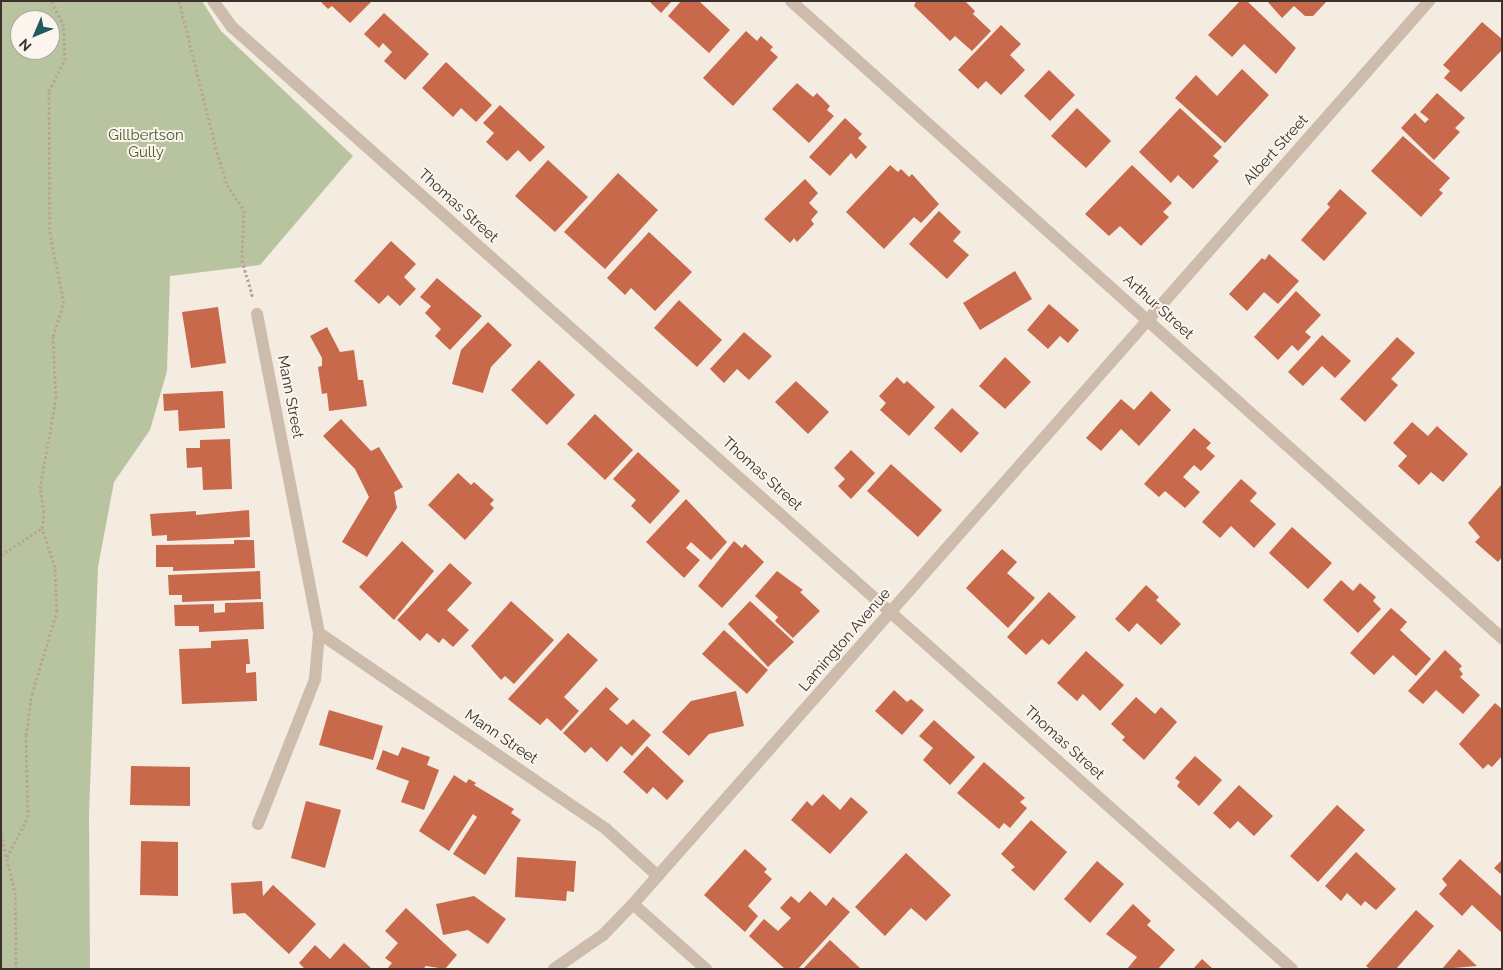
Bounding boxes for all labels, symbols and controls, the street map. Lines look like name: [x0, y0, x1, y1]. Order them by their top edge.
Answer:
north arrow: [10, 10, 60, 60]
text: N: [16, 35, 35, 54]
street label: Albert Street: [1240, 111, 1312, 189]
park label: Gillbertson Gully: [108, 126, 184, 161]
street label: Thomas Street: [414, 165, 502, 247]
street label: Arthur Street: [1119, 271, 1197, 343]
street label: Mann Street: [273, 354, 307, 440]
street label: Thomas Street: [718, 433, 806, 515]
street label: Lamington Avenue: [795, 585, 895, 695]
street label: Thomas Street: [1020, 702, 1108, 784]
street label: Mann Street: [461, 706, 541, 768]

